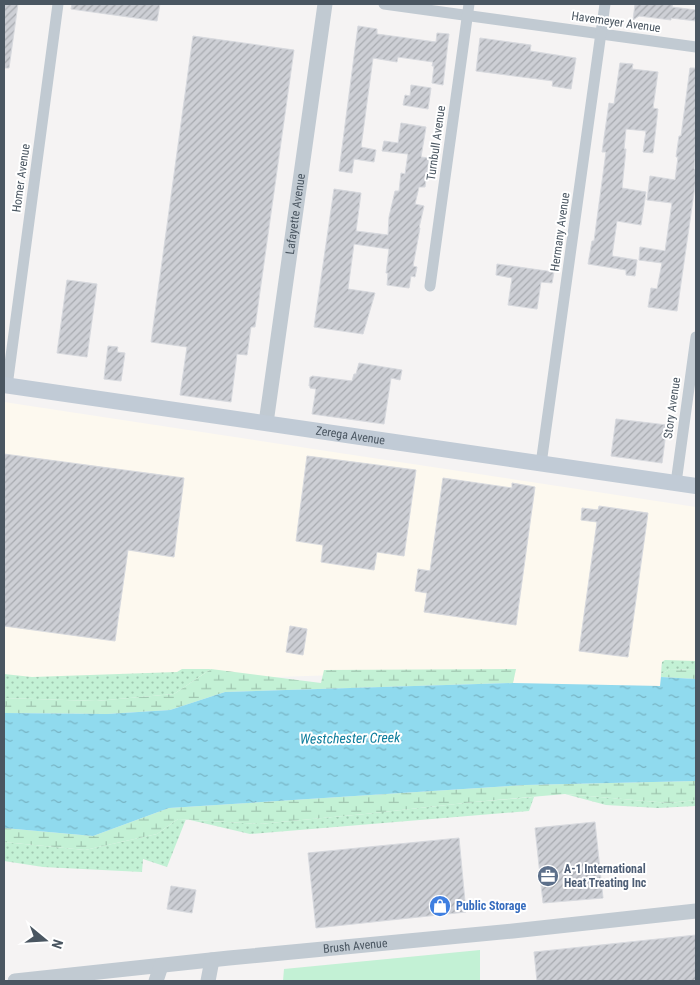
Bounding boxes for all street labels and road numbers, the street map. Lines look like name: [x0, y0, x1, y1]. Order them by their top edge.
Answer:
street label: Havemeyer Avenue: [571, 9, 662, 35]
street label: Turnbull Avenue: [424, 104, 448, 181]
street label: Homer Avenue: [9, 142, 33, 213]
street label: Lafayette Avenue: [283, 172, 308, 255]
street label: Hermany Avenue: [548, 191, 573, 272]
street label: Story Avenue: [661, 376, 683, 440]
street label: Zerega Avenue: [315, 424, 386, 448]
street label: Brush Avenue: [322, 936, 388, 956]

